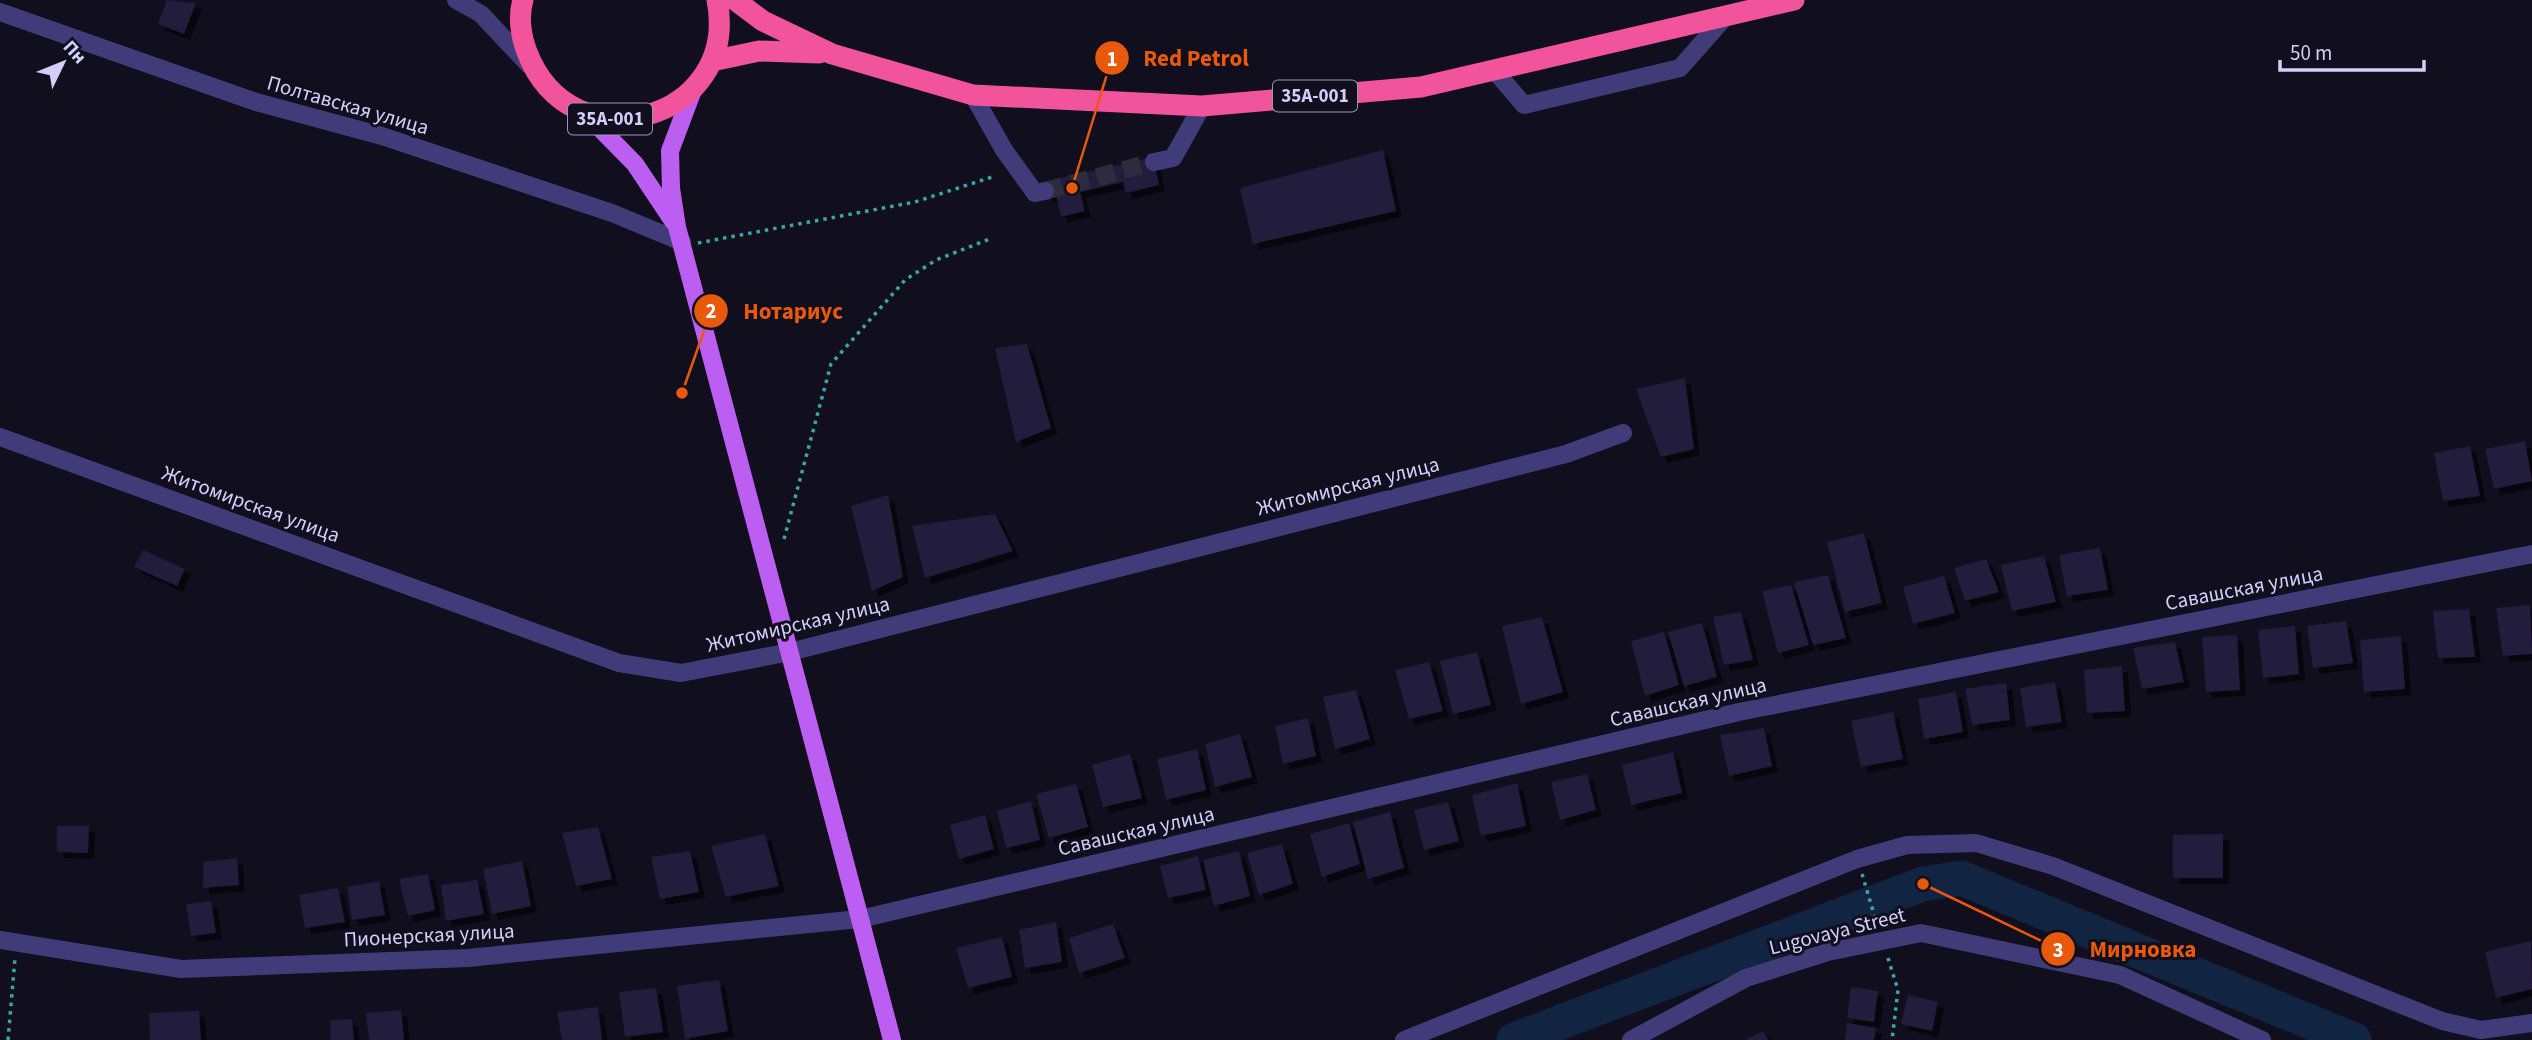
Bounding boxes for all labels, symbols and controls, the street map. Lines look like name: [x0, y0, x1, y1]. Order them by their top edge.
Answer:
north arrow: [28, 28, 98, 98]
scale bar: [2280, 28, 2424, 72]
text: Пн: [56, 35, 92, 70]
callout: Red Petrol: [1094, 36, 1263, 80]
text: 50 m: [2290, 38, 2332, 68]
text: Red Petrol: [1143, 42, 1249, 75]
text: 1: [1106, 44, 1118, 74]
street label: Полтавская улица: [264, 68, 432, 142]
road number: 35А-001: [1273, 80, 1357, 111]
road number: 35А-001: [568, 104, 652, 134]
callout: Нотариус: [694, 289, 857, 333]
text: Нотариус: [743, 295, 843, 328]
text: 2: [705, 296, 717, 326]
street label: Житомирская улица: [1254, 449, 1442, 523]
street label: Житомирская улица: [158, 458, 344, 550]
street label: Савашская улица: [2163, 558, 2325, 618]
street label: Житомирская улица: [703, 588, 893, 660]
street label: Савашская улица: [1607, 669, 1769, 735]
street label: Савашская улица: [1055, 798, 1217, 864]
street label: Lugovaya Street: [1766, 900, 1908, 962]
street label: Пионерская улица: [343, 916, 515, 954]
callout: Мирновка: [2041, 927, 2211, 971]
text: Мирновка: [2090, 933, 2196, 966]
text: 3: [2052, 935, 2064, 965]

